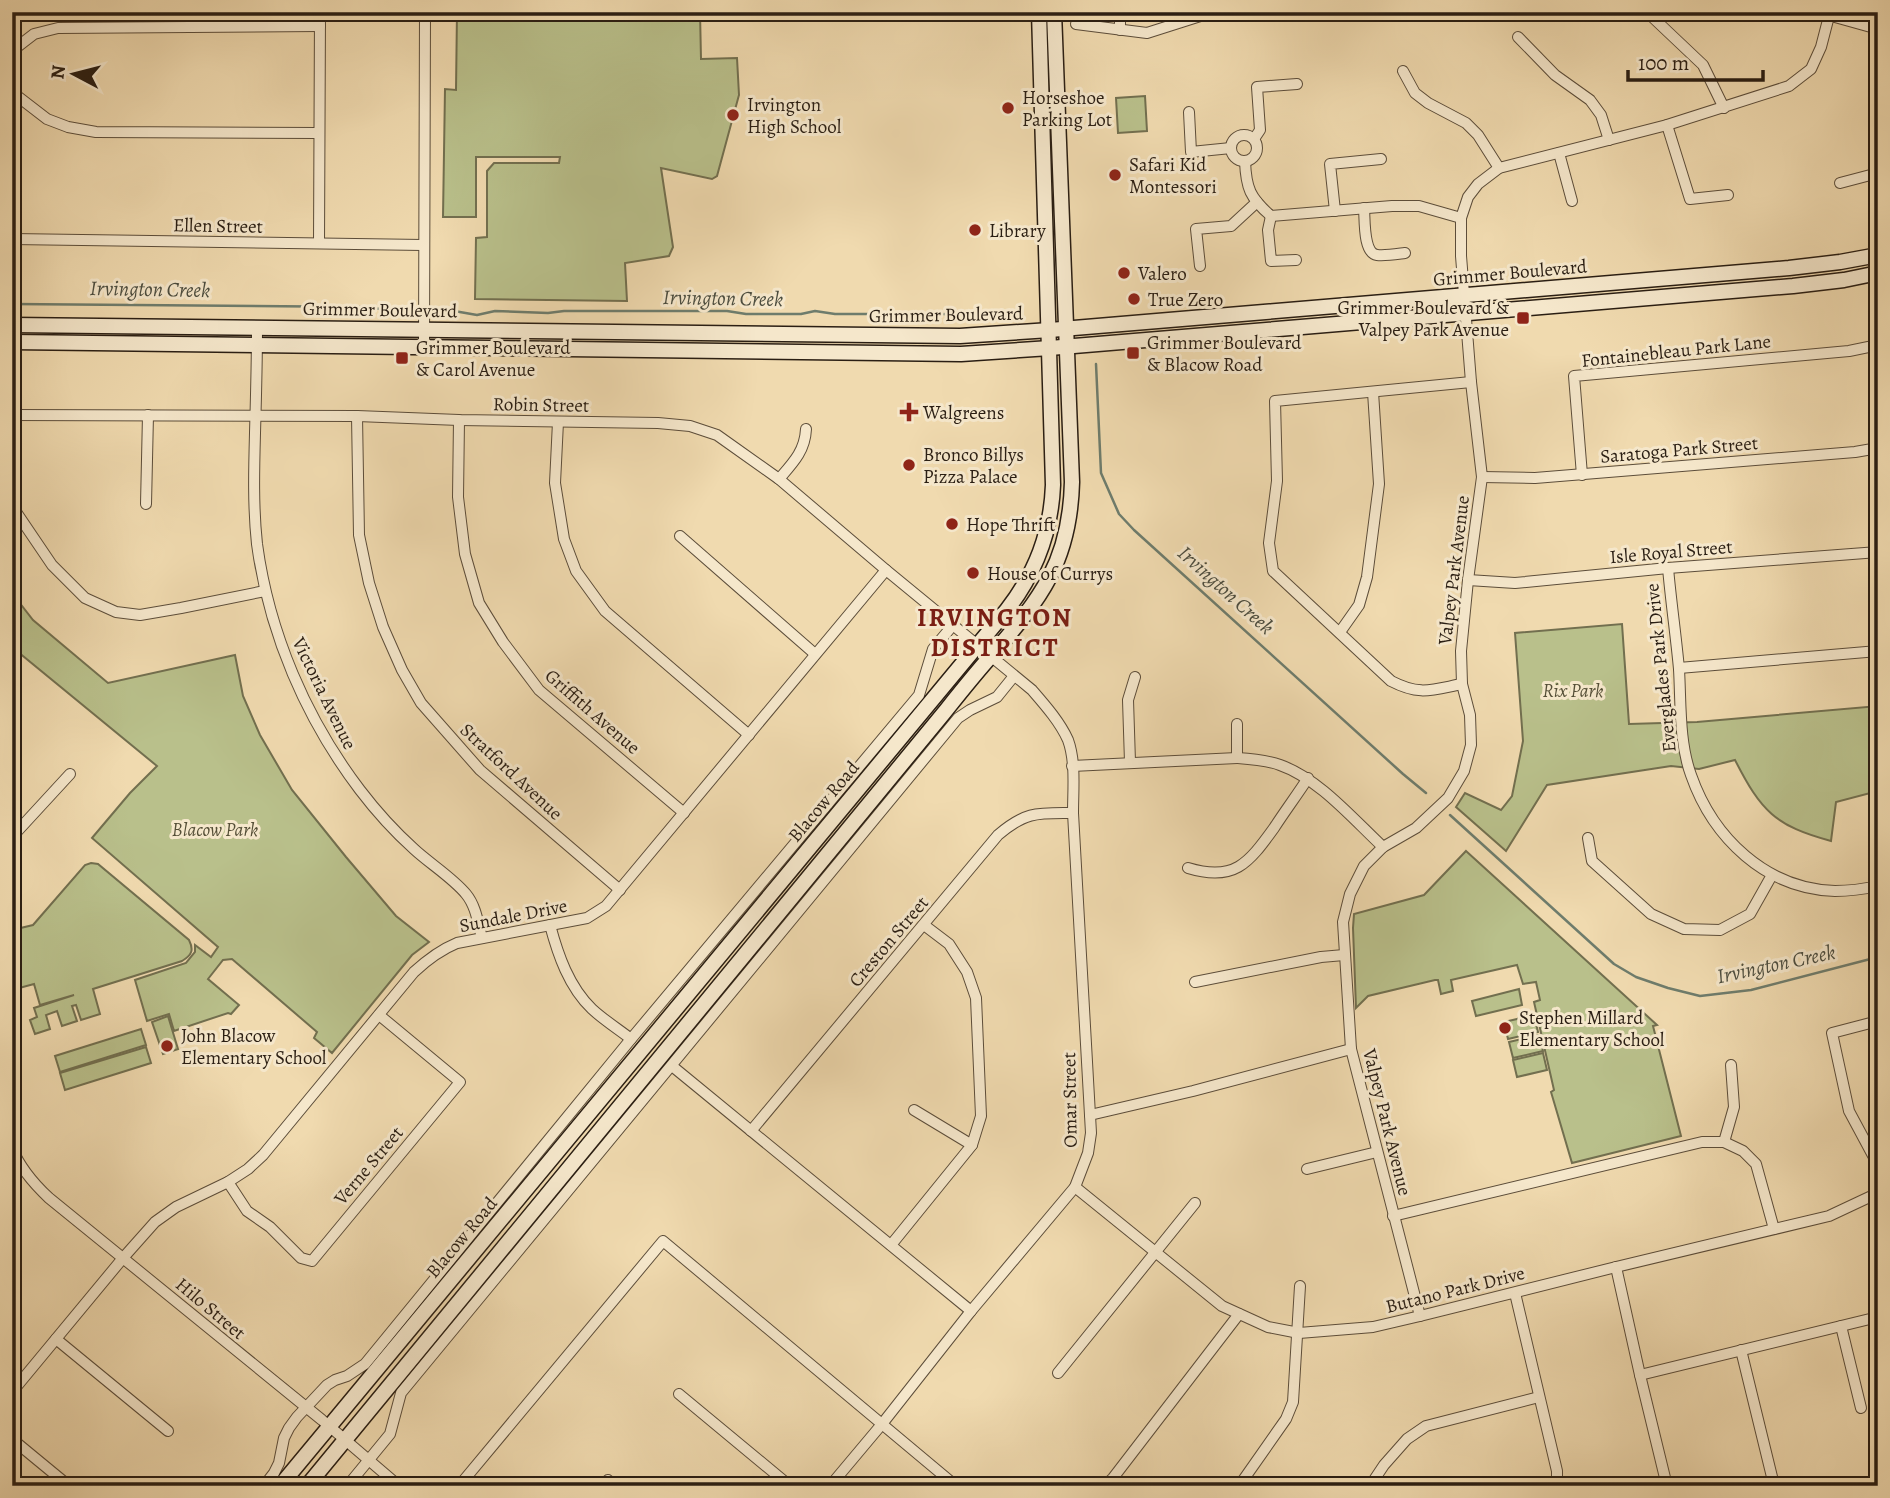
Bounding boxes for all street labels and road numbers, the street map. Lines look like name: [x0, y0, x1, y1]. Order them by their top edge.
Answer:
street label: Ellen Street: [173, 212, 263, 240]
street label: Grimmer Boulevard: [1432, 253, 1589, 293]
street label: Grimmer Boulevard: [303, 296, 458, 324]
street label: Grimmer Boulevard: [869, 301, 1024, 329]
street label: Fontainebleau Park Lane: [1580, 328, 1772, 374]
street label: Robin Street: [493, 391, 589, 419]
street label: Saratoga Park Street: [1599, 430, 1759, 470]
street label: Valpey Park Avenue: [1432, 494, 1476, 647]
street label: Isle Royal Street: [1609, 534, 1734, 570]
street label: Everglades Park Drive: [1639, 582, 1683, 754]
street label: Victoria Avenue: [285, 632, 362, 754]
street label: Griffith Avenue: [539, 663, 646, 760]
street label: Stratford Avenue: [454, 717, 568, 826]
street label: Blacow Road: [782, 755, 866, 848]
street label: Creston Street: [843, 891, 935, 993]
street label: Sundale Drive: [457, 893, 569, 939]
street label: Valpey Park Avenue: [1356, 1045, 1418, 1198]
street label: Omar Street: [1056, 1052, 1084, 1148]
street label: Verne Street: [328, 1121, 409, 1211]
street label: Blacow Road: [420, 1191, 504, 1284]
street label: Butano Park Drive: [1383, 1260, 1528, 1320]
street label: Hilo Street: [170, 1272, 251, 1346]

